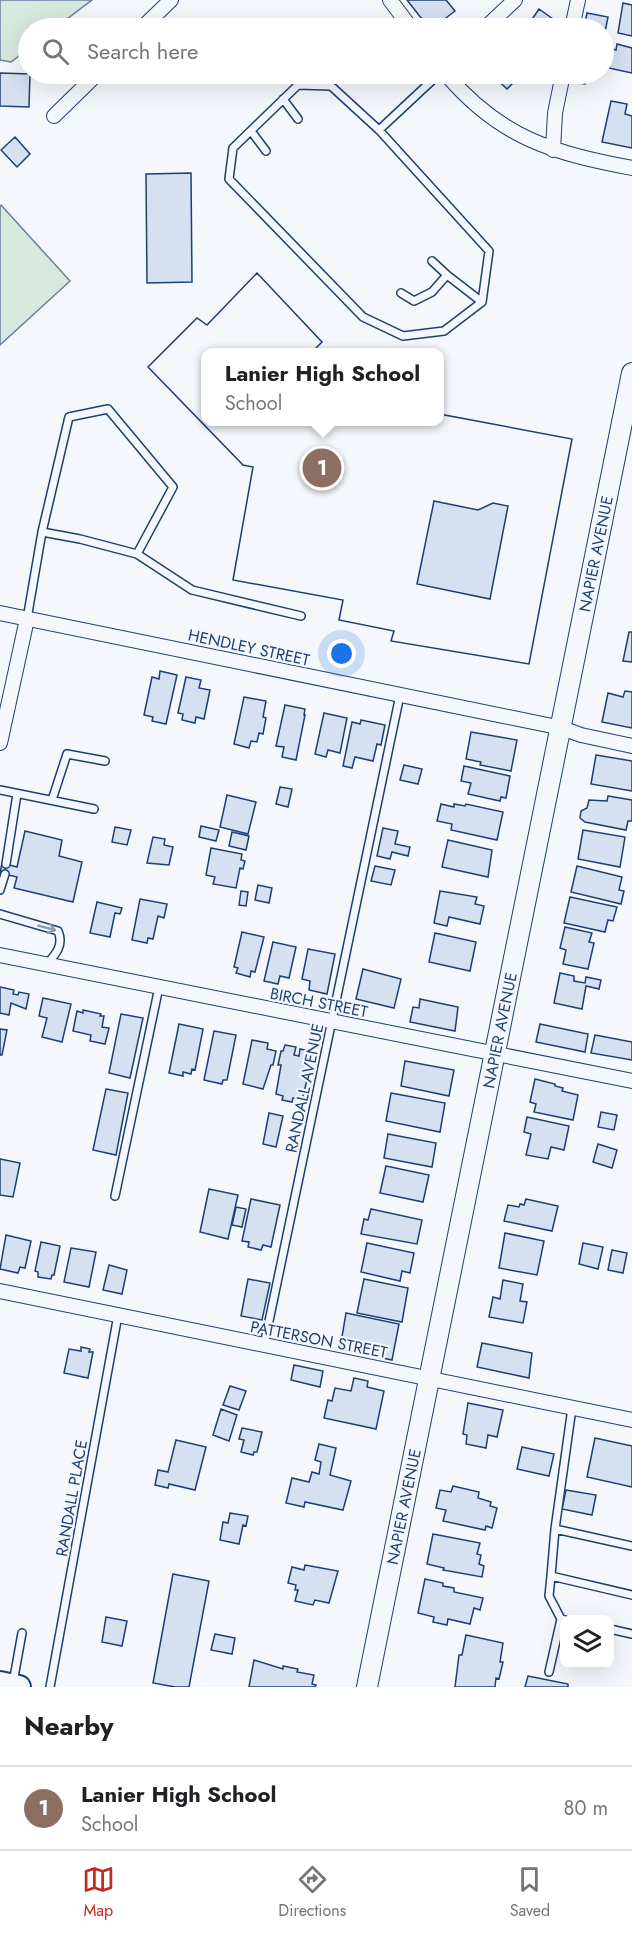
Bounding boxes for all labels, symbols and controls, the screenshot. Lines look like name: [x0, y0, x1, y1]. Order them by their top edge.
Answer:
search box: [18, 18, 614, 84]
icon: search: [39, 35, 72, 68]
text: Search here: [87, 35, 198, 67]
popup: [201, 348, 444, 426]
text: Lanier High School: [225, 357, 420, 389]
text: School: [225, 389, 282, 418]
pin: 1: [302, 446, 342, 490]
street label: NAPIER AVENUE: [573, 494, 619, 614]
street label: HENDLEY STREET: [186, 623, 312, 672]
your location: [327, 639, 356, 668]
one-way arrow: [38, 923, 57, 934]
street label: NAPIER AVENUE: [477, 970, 523, 1090]
street label: BIRCH STREET: [268, 982, 370, 1023]
street label: RANDALL AVENUE: [280, 1021, 329, 1155]
street label: PATTERSON STREET: [248, 1315, 390, 1364]
street label: RANDALL PLACE: [50, 1438, 93, 1558]
street label: NAPIER AVENUE: [381, 1447, 427, 1567]
map controls: [560, 1615, 614, 1669]
button: layers: [560, 1615, 614, 1669]
text: Nearby: [24, 1707, 113, 1745]
text: Lanier High School: [81, 1778, 276, 1810]
text: 1: [38, 1794, 49, 1823]
text: 80 m: [563, 1794, 608, 1823]
text: School: [81, 1810, 138, 1839]
tab: Map: [82, 1863, 115, 1922]
tab: Directions: [278, 1863, 346, 1922]
tab: Saved: [510, 1863, 550, 1922]

